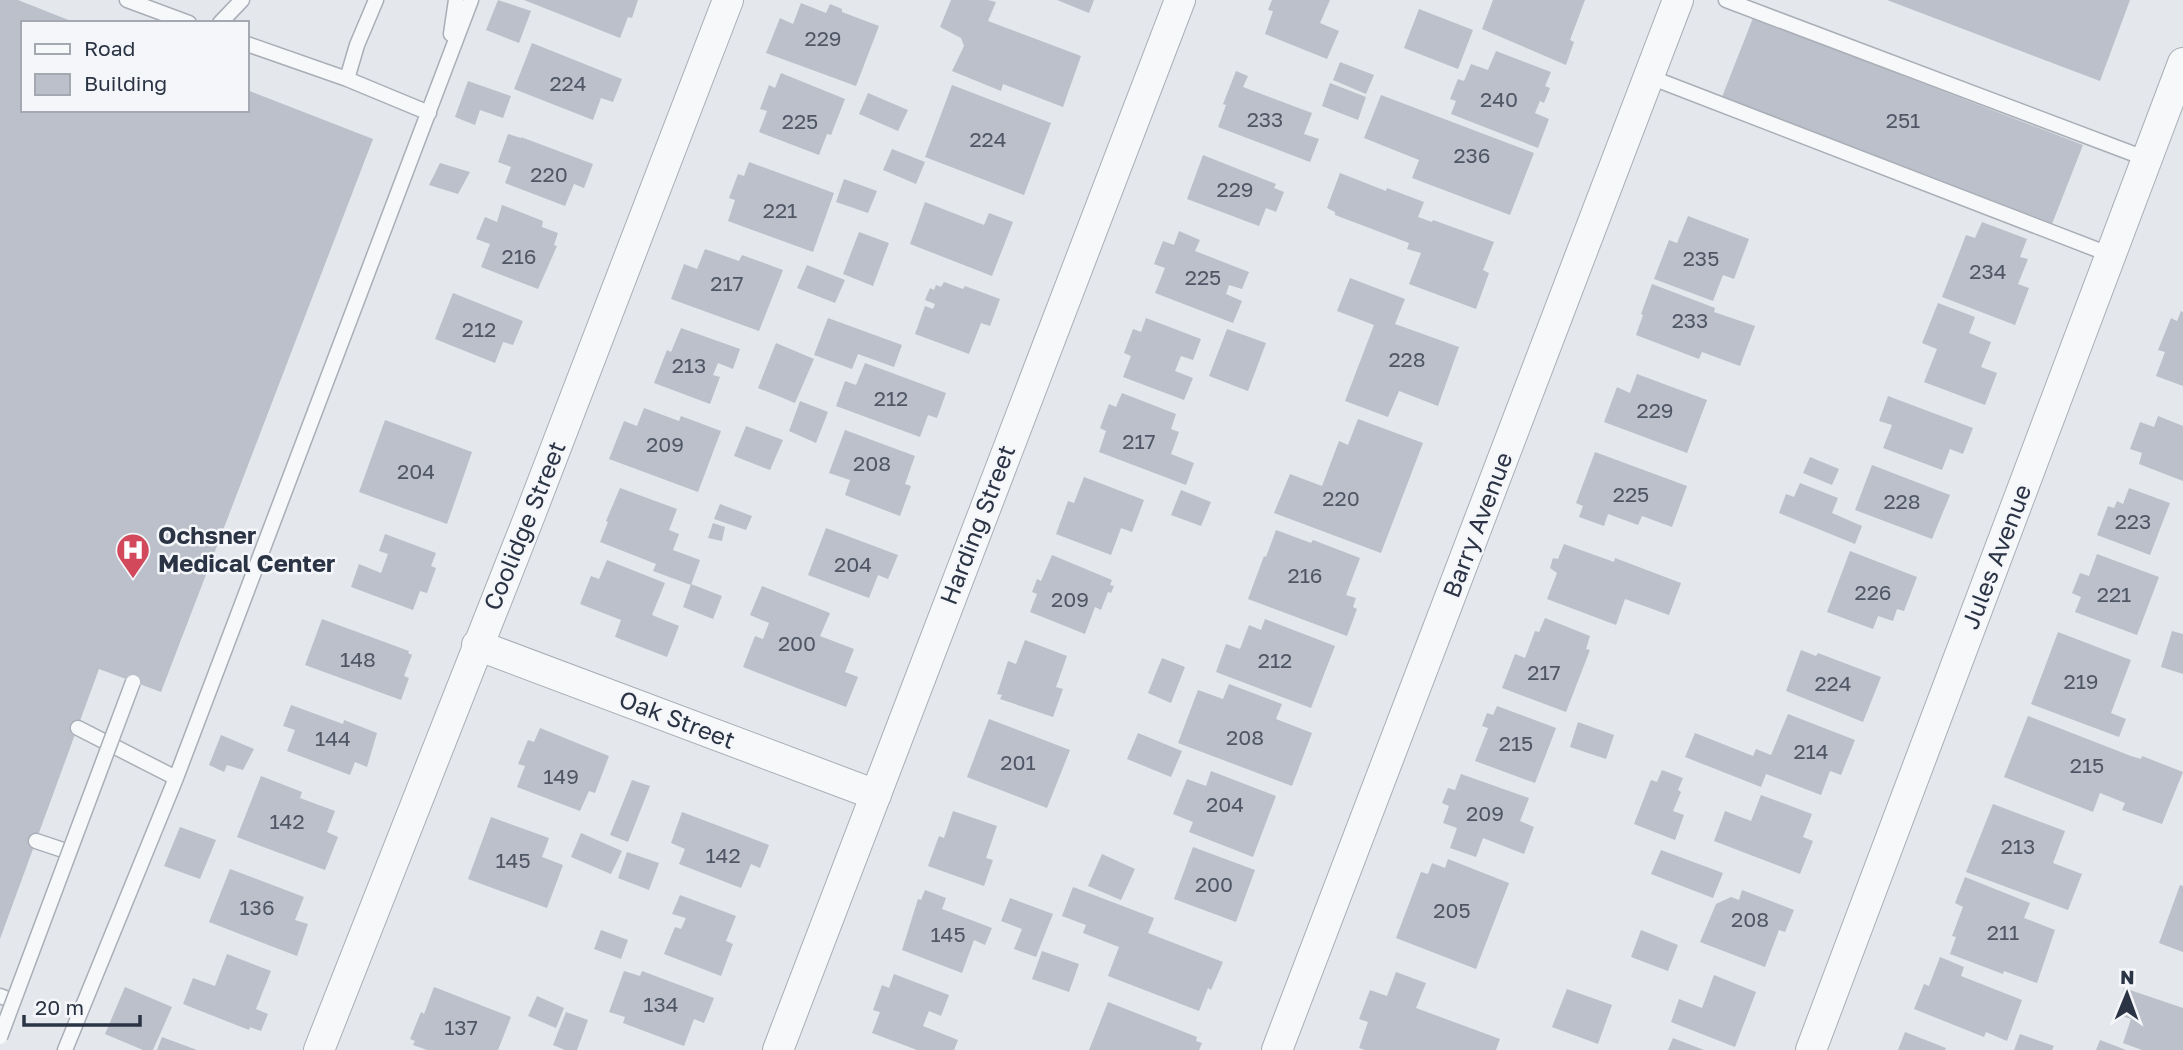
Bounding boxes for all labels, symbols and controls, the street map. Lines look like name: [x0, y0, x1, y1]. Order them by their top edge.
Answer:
legend: [21, 21, 248, 112]
house number: 229: [804, 25, 842, 51]
text: Road: [84, 35, 135, 61]
text: Building: [84, 70, 167, 96]
house number: 224: [549, 70, 587, 96]
house number: 240: [1480, 86, 1518, 112]
house number: 233: [1247, 106, 1283, 132]
house number: 251: [1886, 107, 1920, 133]
house number: 225: [782, 108, 818, 134]
house number: 224: [969, 126, 1007, 152]
house number: 236: [1453, 142, 1491, 168]
house number: 220: [530, 161, 568, 187]
house number: 229: [1216, 176, 1254, 202]
house number: 221: [763, 197, 797, 223]
house number: 216: [501, 243, 537, 269]
house number: 235: [1683, 245, 1719, 271]
house number: 234: [1969, 258, 2007, 284]
house number: 225: [1185, 264, 1221, 290]
house number: 217: [710, 270, 744, 296]
house number: 233: [1672, 307, 1708, 333]
house number: 212: [462, 316, 496, 342]
house number: 228: [1388, 346, 1426, 372]
house number: 213: [672, 352, 706, 378]
house number: 212: [874, 385, 908, 411]
house number: 229: [1636, 397, 1674, 423]
house number: 217: [1122, 428, 1156, 454]
house number: 209: [646, 431, 684, 457]
street label: Coolidge Street: [477, 437, 571, 614]
street label: Harding Street: [933, 441, 1020, 608]
street label: Barry Avenue: [1436, 448, 1518, 601]
house number: 208: [853, 450, 891, 476]
house number: 204: [397, 458, 435, 484]
street label: Jules Avenue: [1955, 480, 2036, 633]
house number: 225: [1613, 481, 1649, 507]
house number: 220: [1322, 485, 1360, 511]
house number: 228: [1883, 488, 1921, 514]
house number: 223: [2115, 508, 2151, 534]
place label: Ochsner Medical Center: [158, 520, 335, 577]
hospital icon: Ochsner Medical Center: [114, 531, 152, 580]
house number: 204: [834, 551, 872, 577]
house number: 216: [1287, 562, 1323, 588]
house number: 226: [1854, 579, 1892, 605]
house number: 221: [2097, 581, 2131, 607]
house number: 209: [1051, 586, 1089, 612]
house number: 200: [778, 630, 816, 656]
house number: 148: [340, 646, 376, 672]
house number: 212: [1258, 647, 1292, 673]
house number: 217: [1527, 659, 1561, 685]
house number: 219: [2063, 668, 2099, 694]
house number: 224: [1814, 670, 1852, 696]
street label: Oak Street: [615, 683, 740, 754]
house number: 208: [1226, 724, 1264, 750]
house number: 144: [315, 725, 351, 751]
house number: 215: [1499, 730, 1533, 756]
house number: 214: [1793, 738, 1829, 764]
house number: 201: [1000, 749, 1036, 775]
house number: 215: [2070, 752, 2104, 778]
house number: 149: [543, 763, 579, 789]
house number: 204: [1206, 791, 1244, 817]
house number: 209: [1466, 800, 1504, 826]
house number: 142: [269, 808, 305, 834]
house number: 213: [2001, 833, 2035, 859]
house number: 142: [705, 842, 741, 868]
house number: 145: [495, 847, 531, 873]
house number: 200: [1195, 871, 1233, 897]
house number: 136: [239, 894, 275, 920]
house number: 205: [1433, 897, 1471, 923]
house number: 208: [1731, 906, 1769, 932]
house number: 211: [1987, 919, 2019, 945]
house number: 145: [930, 921, 966, 947]
north arrow: [2092, 959, 2162, 1029]
text: N: [2120, 965, 2135, 988]
scale bar: [24, 984, 140, 1028]
house number: 134: [643, 991, 679, 1017]
text: 20 m: [35, 994, 84, 1020]
house number: 137: [444, 1014, 478, 1040]

